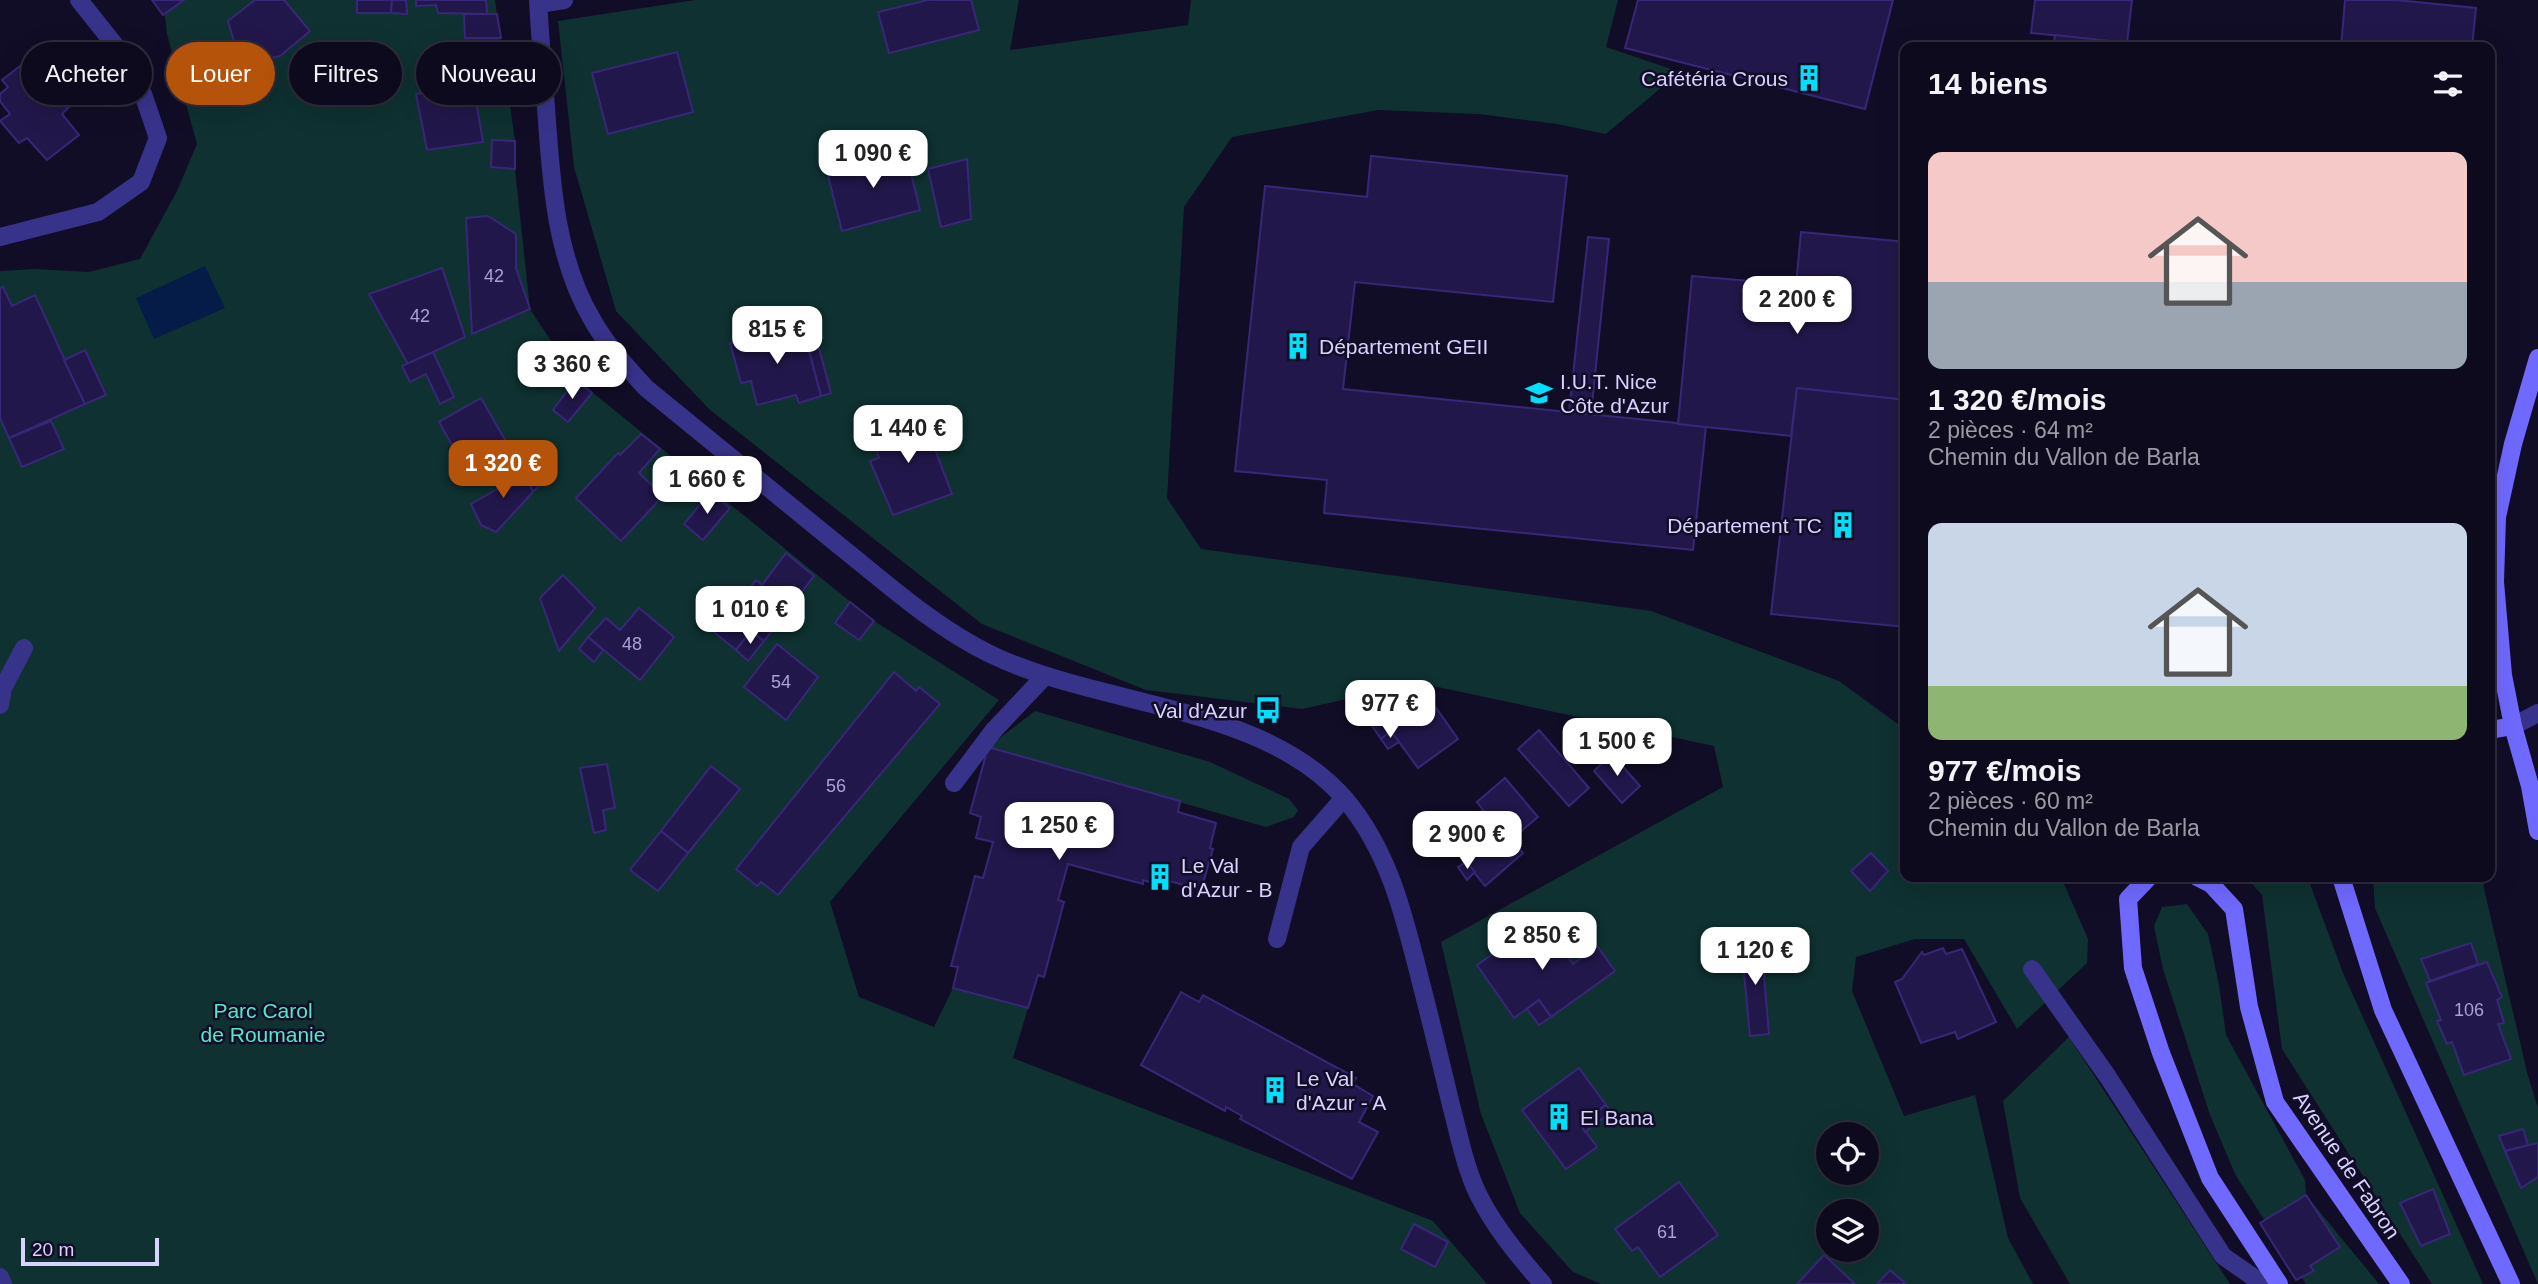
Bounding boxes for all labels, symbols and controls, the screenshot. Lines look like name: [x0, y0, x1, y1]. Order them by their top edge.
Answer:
chip: Acheter: [21, 42, 152, 105]
chip: Louer: [166, 42, 275, 105]
chip: Filtres: [289, 42, 402, 105]
chip: Nouveau: [416, 42, 561, 105]
building icon: Cafétéria Crous: [1794, 63, 1824, 93]
icon: filters: [2429, 65, 2467, 103]
place label: Cafétéria Crous: [1641, 67, 1788, 90]
text: 14 biens: [1928, 67, 2048, 100]
pin: 1 090 €: [808, 130, 938, 190]
text: 1 090 €: [835, 140, 911, 166]
icon: home: [2135, 198, 2261, 324]
house number: 42: [484, 266, 504, 286]
pin: 2 200 €: [1732, 276, 1862, 336]
text: 2 200 €: [1759, 286, 1835, 312]
house number: 42: [410, 306, 430, 326]
pin: 815 €: [728, 306, 826, 366]
text: 815 €: [748, 316, 806, 342]
building icon: Département GEII: [1283, 331, 1313, 361]
place label: Département GEII: [1319, 335, 1488, 358]
pin: 3 360 €: [507, 342, 637, 401]
text: 3 360 €: [534, 351, 610, 377]
place label: I.U.T. Nice Côte d'Azur: [1560, 370, 1669, 417]
school or university icon: I.U.T. Nice Côte d'Azur: [1524, 378, 1554, 408]
text: 1 320 €/mois: [1928, 383, 2106, 416]
pin: 1 440 €: [843, 406, 973, 465]
text: 1 440 €: [870, 415, 946, 441]
text: 2 pièces · 64 m²: [1928, 417, 2093, 443]
pin: 1 320 €: [438, 440, 568, 500]
text: Chemin du Vallon de Barla: [1928, 444, 2200, 470]
text: 1 320 €: [465, 450, 541, 476]
pin: 1 660 €: [642, 456, 772, 516]
text: 1 660 €: [669, 466, 745, 492]
building icon: Département TC: [1828, 510, 1858, 540]
place label: Département TC: [1667, 514, 1822, 537]
icon: home: [2135, 569, 2261, 695]
pin: 1 010 €: [685, 586, 815, 646]
text: 1 010 €: [712, 596, 788, 622]
house number: 48: [622, 634, 642, 654]
house number: 54: [771, 672, 791, 692]
pin: 977 €: [1341, 680, 1439, 740]
text: 977 €: [1361, 690, 1419, 716]
bus stop icon: Val d'Azur: [1253, 695, 1283, 725]
place label: Val d'Azur: [1154, 699, 1247, 722]
pin: 1 500 €: [1552, 718, 1682, 778]
text: 1 500 €: [1579, 728, 1655, 754]
text: 977 €/mois: [1928, 754, 2081, 787]
house number: 56: [826, 776, 846, 796]
text: 2 pièces · 60 m²: [1928, 788, 2093, 814]
pin: 1 250 €: [994, 802, 1124, 862]
text: 1 250 €: [1021, 812, 1097, 838]
pin: 2 900 €: [1402, 812, 1532, 871]
text: Chemin du Vallon de Barla: [1928, 815, 2200, 841]
text: 2 900 €: [1429, 821, 1505, 847]
place label: Le Val d'Azur - B: [1181, 854, 1273, 901]
building icon: Le Val d'Azur - B: [1145, 862, 1175, 892]
pin: 2 850 €: [1477, 912, 1607, 972]
text: 2 850 €: [1504, 922, 1580, 948]
pin: 1 120 €: [1690, 928, 1820, 987]
text: 1 120 €: [1717, 937, 1793, 963]
park label: Parc Carol de Roumanie: [201, 999, 325, 1046]
house number: 106: [2454, 1000, 2484, 1020]
place label: Le Val d'Azur - A: [1296, 1067, 1386, 1114]
building icon: Le Val d'Azur - A: [1260, 1075, 1290, 1105]
street label: Avenue de Fabron: [2289, 1087, 2405, 1243]
building icon: El Bana: [1544, 1102, 1574, 1132]
place label: El Bana: [1580, 1106, 1654, 1129]
map controls: [1816, 1122, 1879, 1262]
button: locate: [1816, 1122, 1879, 1185]
button: layers: [1816, 1199, 1879, 1262]
house number: 61: [1657, 1222, 1677, 1242]
scale bar: [21, 1235, 159, 1267]
text: 20 m: [32, 1239, 74, 1260]

